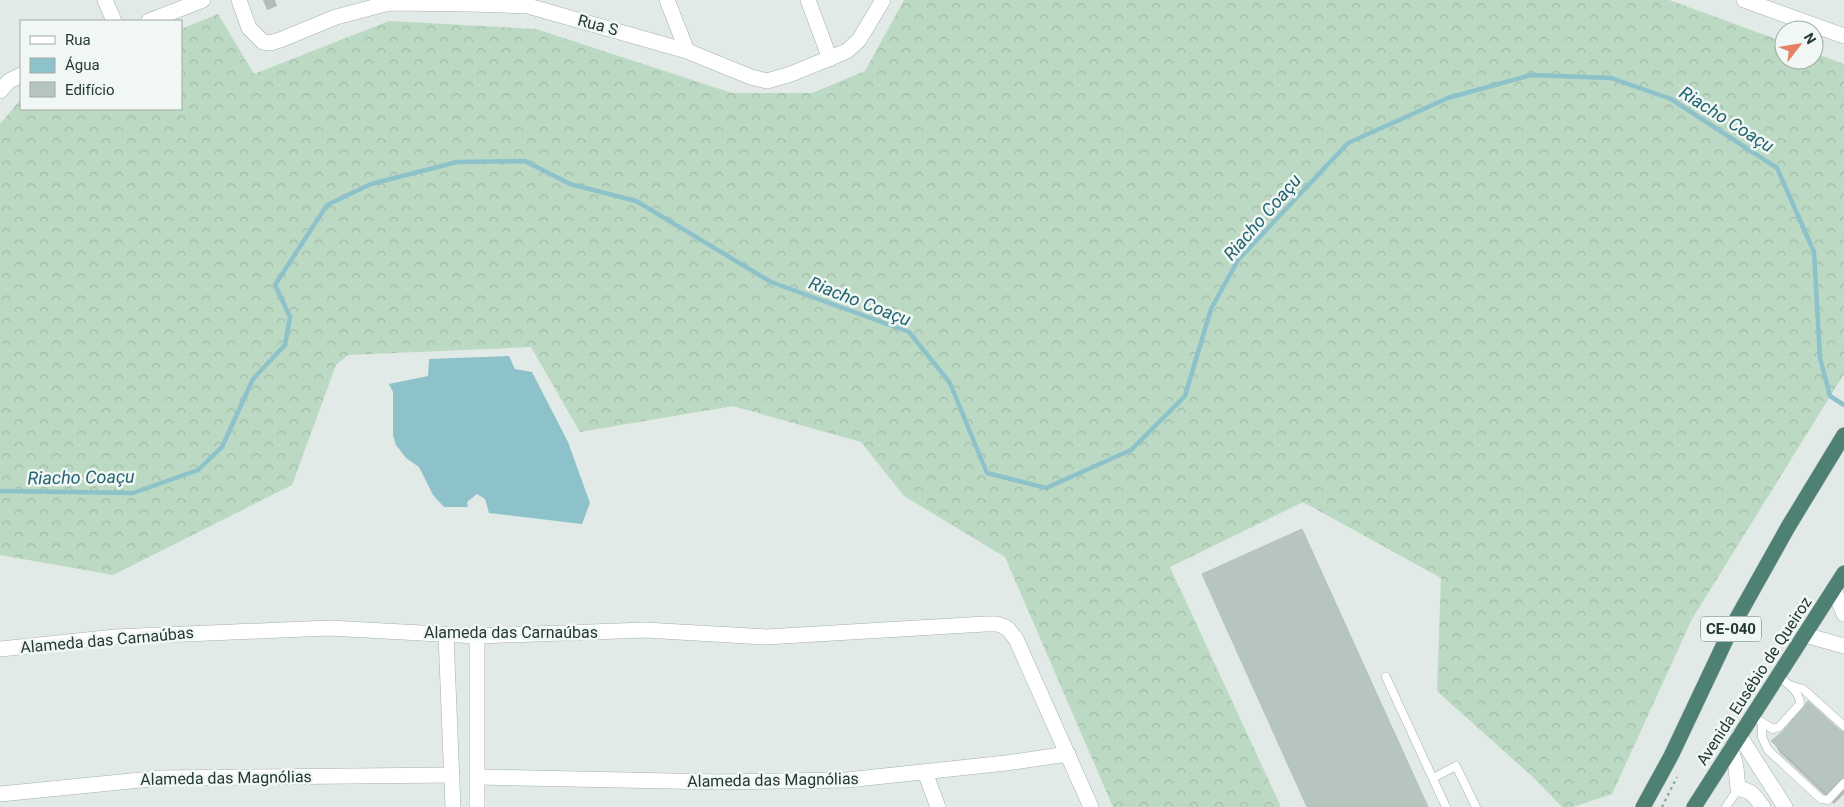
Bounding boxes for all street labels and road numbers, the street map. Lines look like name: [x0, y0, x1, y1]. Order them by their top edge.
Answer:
street label: Rua S: [576, 11, 620, 39]
street label: Avenida Eusébio de Queiroz: [1692, 593, 1816, 769]
road number: CE-040: [1701, 616, 1761, 642]
street label: Alameda das Carnaúbas: [19, 623, 195, 657]
street label: Alameda das Carnaúbas: [424, 623, 598, 642]
street label: Alameda das Magnólias: [140, 767, 312, 789]
street label: Alameda das Magnólias: [687, 769, 859, 791]

